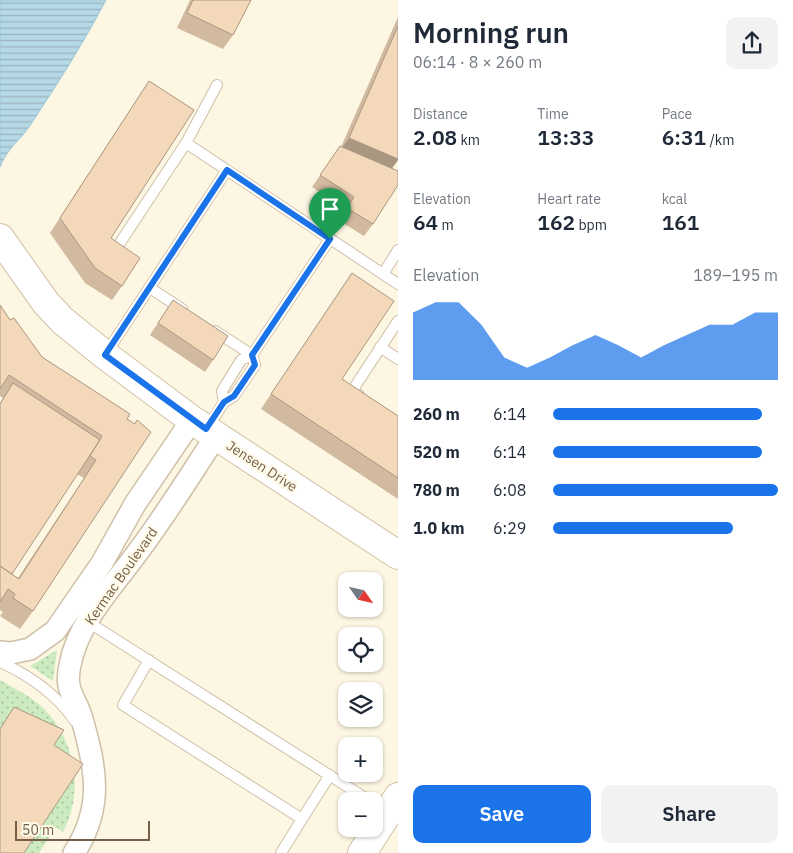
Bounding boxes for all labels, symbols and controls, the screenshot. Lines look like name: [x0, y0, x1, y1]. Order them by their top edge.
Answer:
text: Morning run: [413, 14, 569, 51]
button: share: [726, 17, 778, 69]
text: 06:14 · 8 × 260 m: [413, 52, 542, 72]
text: Distance: [413, 105, 468, 123]
text: Time: [537, 105, 569, 123]
text: Pace: [662, 105, 692, 123]
text: 2.08: [413, 123, 457, 151]
text: 13:33: [537, 123, 594, 151]
text: 6:31: [662, 123, 706, 151]
text: km: [457, 131, 480, 149]
text: /km: [706, 131, 734, 149]
pin: [309, 188, 351, 239]
text: Elevation: [413, 190, 471, 208]
text: Heart rate: [537, 190, 601, 208]
text: kcal: [662, 190, 687, 208]
icon: arrive: [316, 195, 344, 223]
text: 64: [413, 208, 438, 236]
text: 162: [537, 208, 575, 236]
text: 161: [662, 208, 699, 236]
text: m: [438, 216, 454, 234]
text: bpm: [575, 216, 607, 234]
text: Elevation: [413, 265, 479, 285]
text: 189–195 m: [693, 265, 778, 285]
text: 260 m: [413, 404, 460, 424]
text: 6:14: [493, 404, 526, 424]
street label: Jensen Drive: [223, 436, 301, 496]
text: 520 m: [413, 442, 460, 462]
text: 6:14: [493, 442, 526, 462]
text: 780 m: [413, 480, 460, 500]
text: 6:08: [493, 480, 526, 500]
text: 1.0 km: [413, 518, 464, 538]
text: 6:29: [493, 518, 526, 538]
street label: Kermac Boulevard: [81, 524, 161, 628]
north arrow: [338, 572, 382, 618]
map controls: [338, 572, 383, 837]
button: locate: [338, 627, 383, 672]
button: layers: [338, 682, 383, 727]
button: +: [338, 737, 383, 782]
button: Save: [413, 785, 591, 843]
button: Share: [601, 785, 778, 843]
button: −: [338, 792, 383, 837]
scale bar: [15, 818, 150, 841]
text: 50 m: [22, 821, 54, 839]

